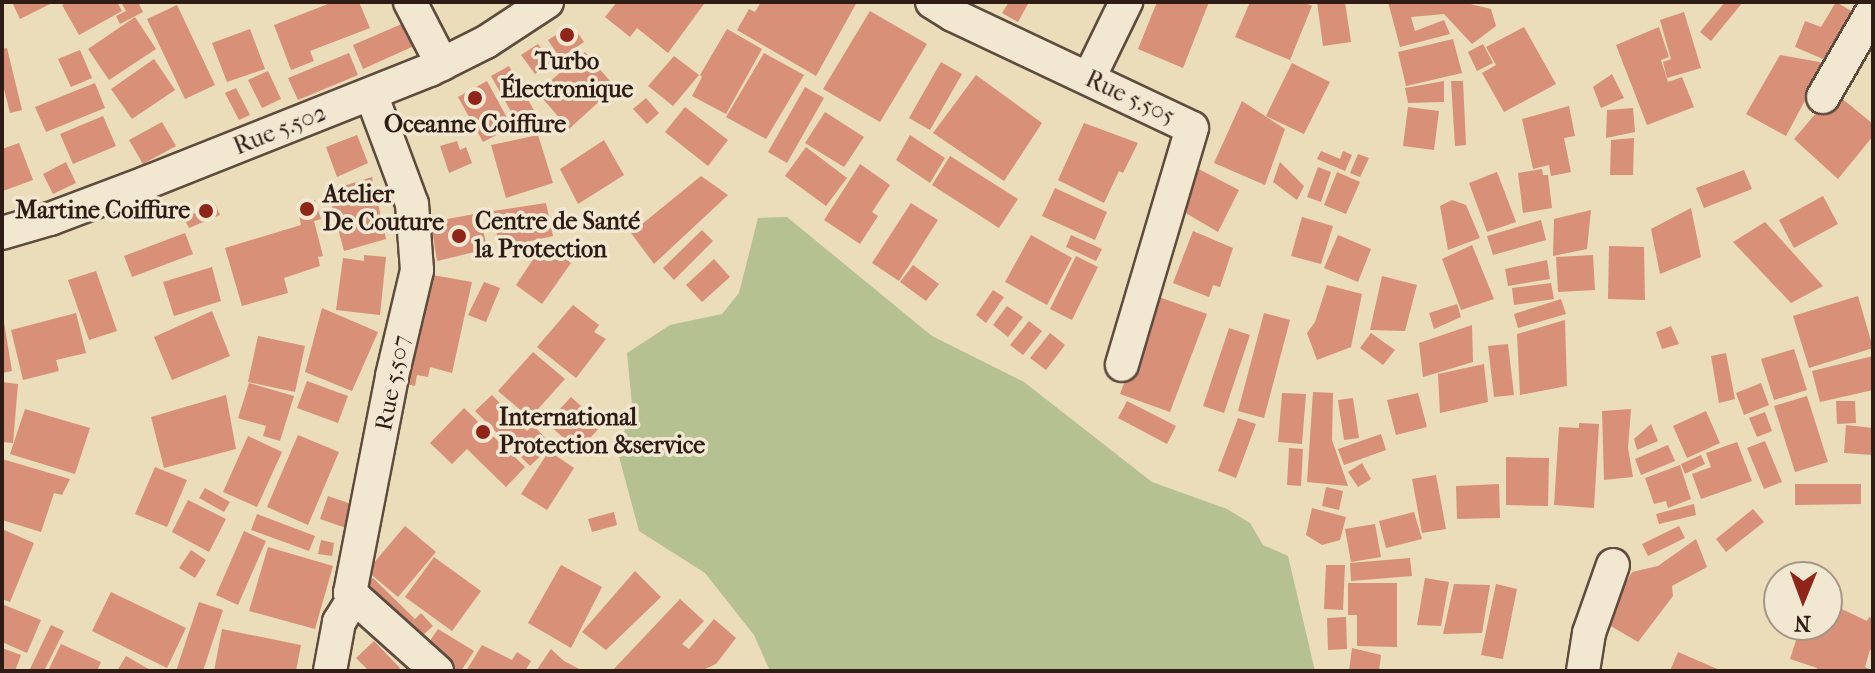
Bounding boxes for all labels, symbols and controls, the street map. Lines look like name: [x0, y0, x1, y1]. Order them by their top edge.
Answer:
marker: Turbo Électronique: [558, 26, 576, 44]
place label: Turbo Électronique: [501, 48, 633, 104]
street label: Rue 5.505: [1081, 65, 1179, 131]
marker: Oceanne Coiffure: [466, 89, 484, 107]
street label: Rue 5.502: [229, 98, 331, 162]
place label: Oceanne Coiffure: [384, 111, 566, 139]
place label: Atelier De Couture: [323, 181, 444, 237]
place label: Martine Coiffure: [15, 197, 190, 225]
marker: Atelier De Couture: [298, 200, 316, 218]
marker: Martine Coiffure: [197, 202, 215, 220]
place label: Centre de Santé la Protection: [475, 208, 640, 264]
marker: Centre de Santé la Protection: [450, 227, 468, 245]
street label: Rue 5.507: [370, 333, 416, 433]
place label: International Protection &service: [499, 404, 705, 460]
marker: International Protection &service: [474, 423, 492, 441]
north arrow: [1763, 561, 1843, 641]
text: N: [1794, 610, 1811, 636]

